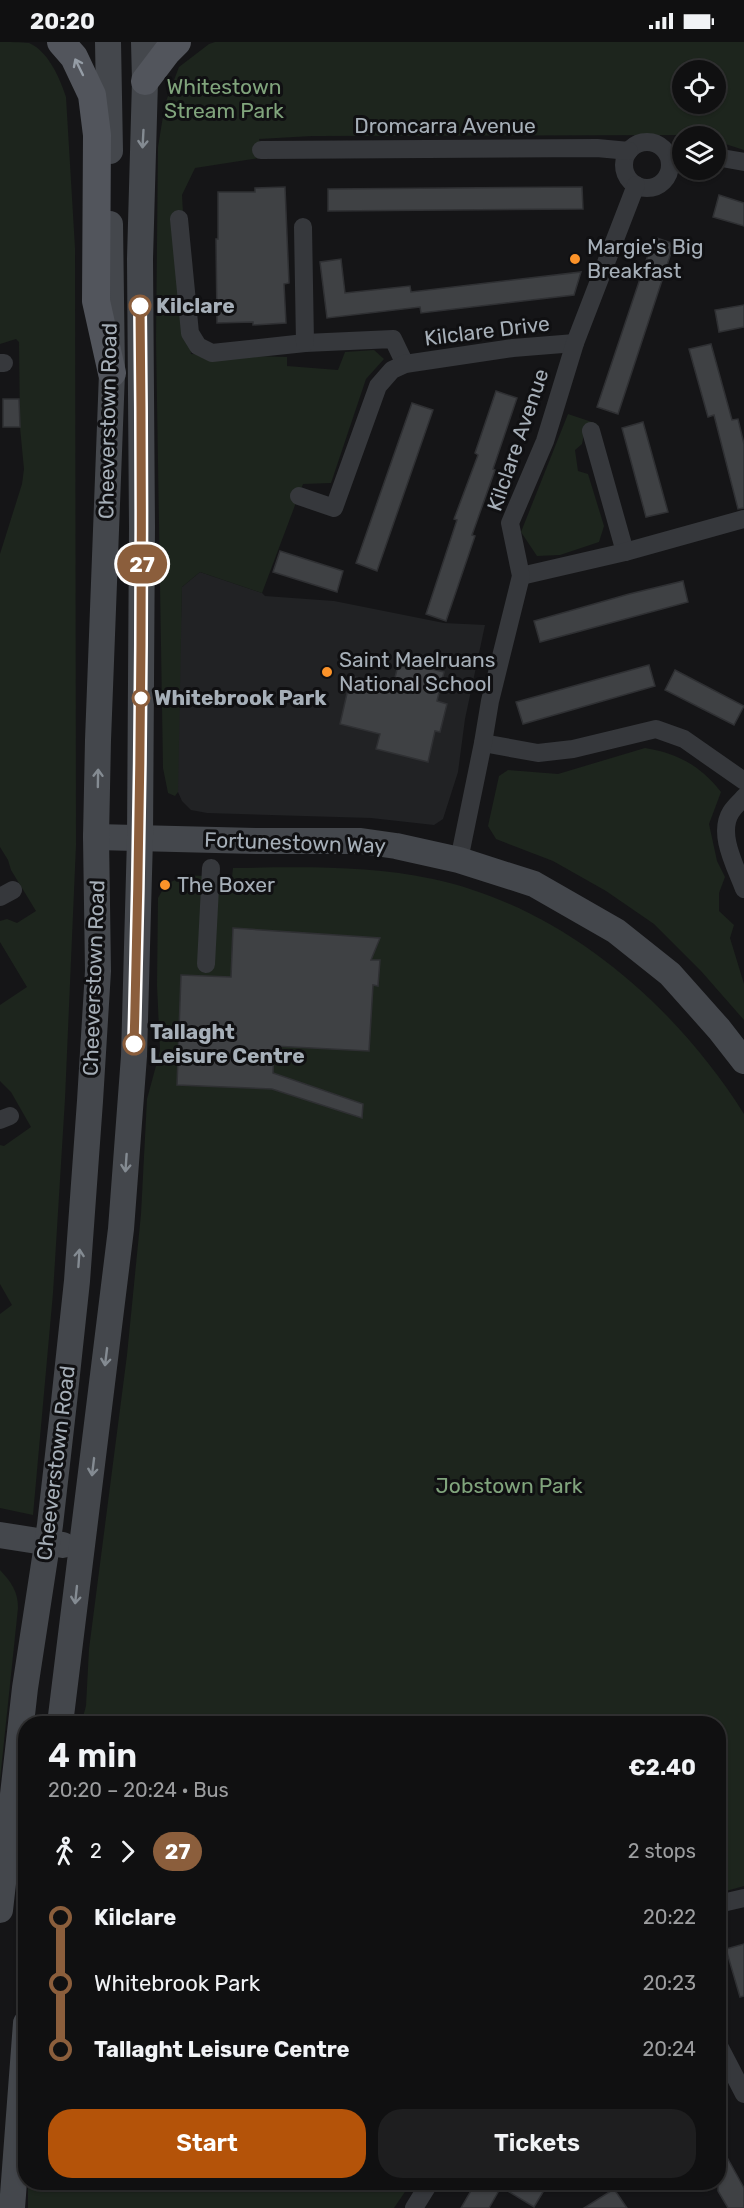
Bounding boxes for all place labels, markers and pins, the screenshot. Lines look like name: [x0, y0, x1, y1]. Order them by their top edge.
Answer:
place label: Margie's Big Breakfast: [587, 234, 703, 283]
marker: Margie's Big Breakfast: [568, 252, 582, 266]
place label: Kilclare: [156, 293, 235, 318]
marker: Kilclare: [129, 295, 151, 317]
place label: Saint Maelruans National School: [339, 647, 495, 696]
marker: Saint Maelruans National School: [320, 665, 334, 679]
place label: Whitebrook Park: [154, 685, 327, 710]
marker: Whitebrook Park: [132, 689, 150, 707]
place label: The Boxer: [177, 872, 275, 897]
marker: The Boxer: [158, 878, 172, 892]
place label: Tallaght Leisure Centre: [150, 1019, 305, 1068]
marker: Tallaght Leisure Centre: [123, 1033, 145, 1055]

